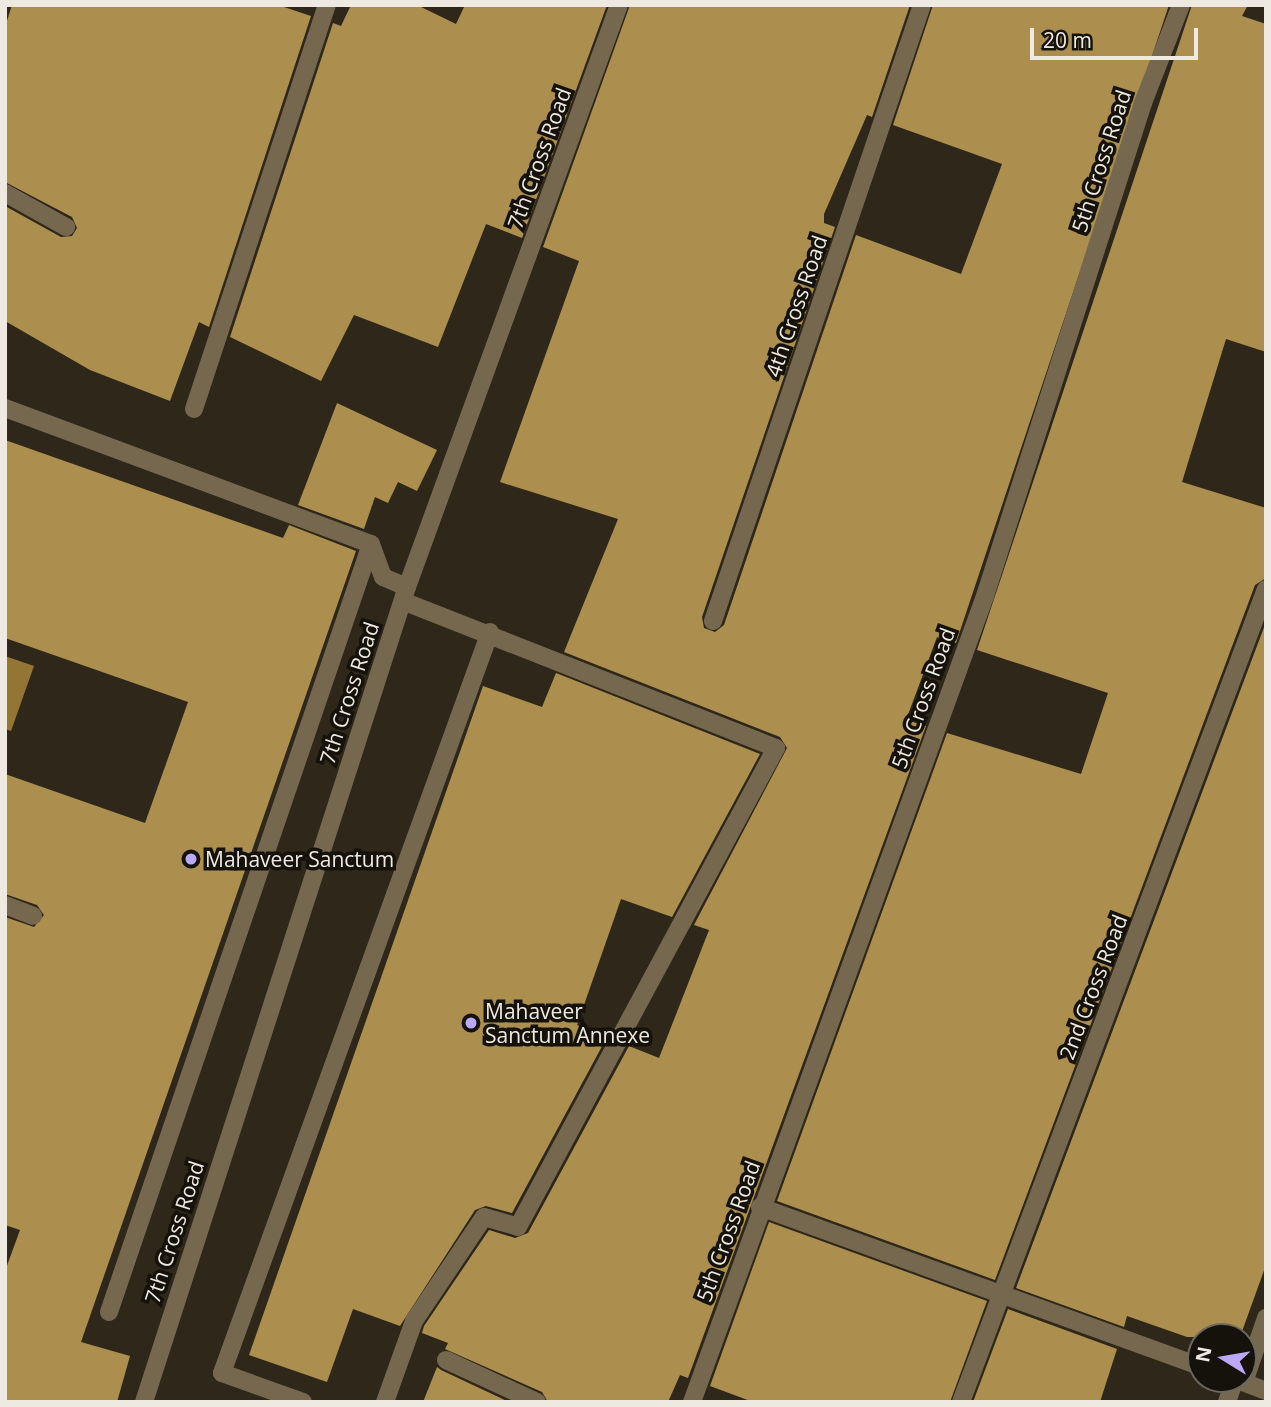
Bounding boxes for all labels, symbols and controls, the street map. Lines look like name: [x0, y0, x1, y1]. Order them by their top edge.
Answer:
scale bar: [1033, 14, 1201, 58]
text: 20 m: [1043, 26, 1092, 54]
street label: 7th Cross Road: [502, 84, 576, 232]
street label: 5th Cross Road: [1066, 87, 1136, 235]
street label: 4th Cross Road: [760, 232, 832, 380]
street label: 7th Cross Road: [314, 619, 384, 767]
street label: 5th Cross Road: [886, 624, 960, 772]
place label: Mahaveer Sanctum: [205, 846, 394, 872]
marker: Mahaveer Sanctum: [183, 851, 199, 867]
street label: 2nd Cross Road: [1054, 911, 1132, 1063]
place label: Mahaveer Sanctum Annexe: [485, 998, 650, 1048]
marker: Mahaveer Sanctum Annexe: [463, 1015, 479, 1031]
street label: 5th Cross Road: [691, 1157, 765, 1305]
street label: 7th Cross Road: [139, 1158, 209, 1306]
north arrow: [1187, 1323, 1257, 1393]
text: N: [1189, 1344, 1218, 1364]

